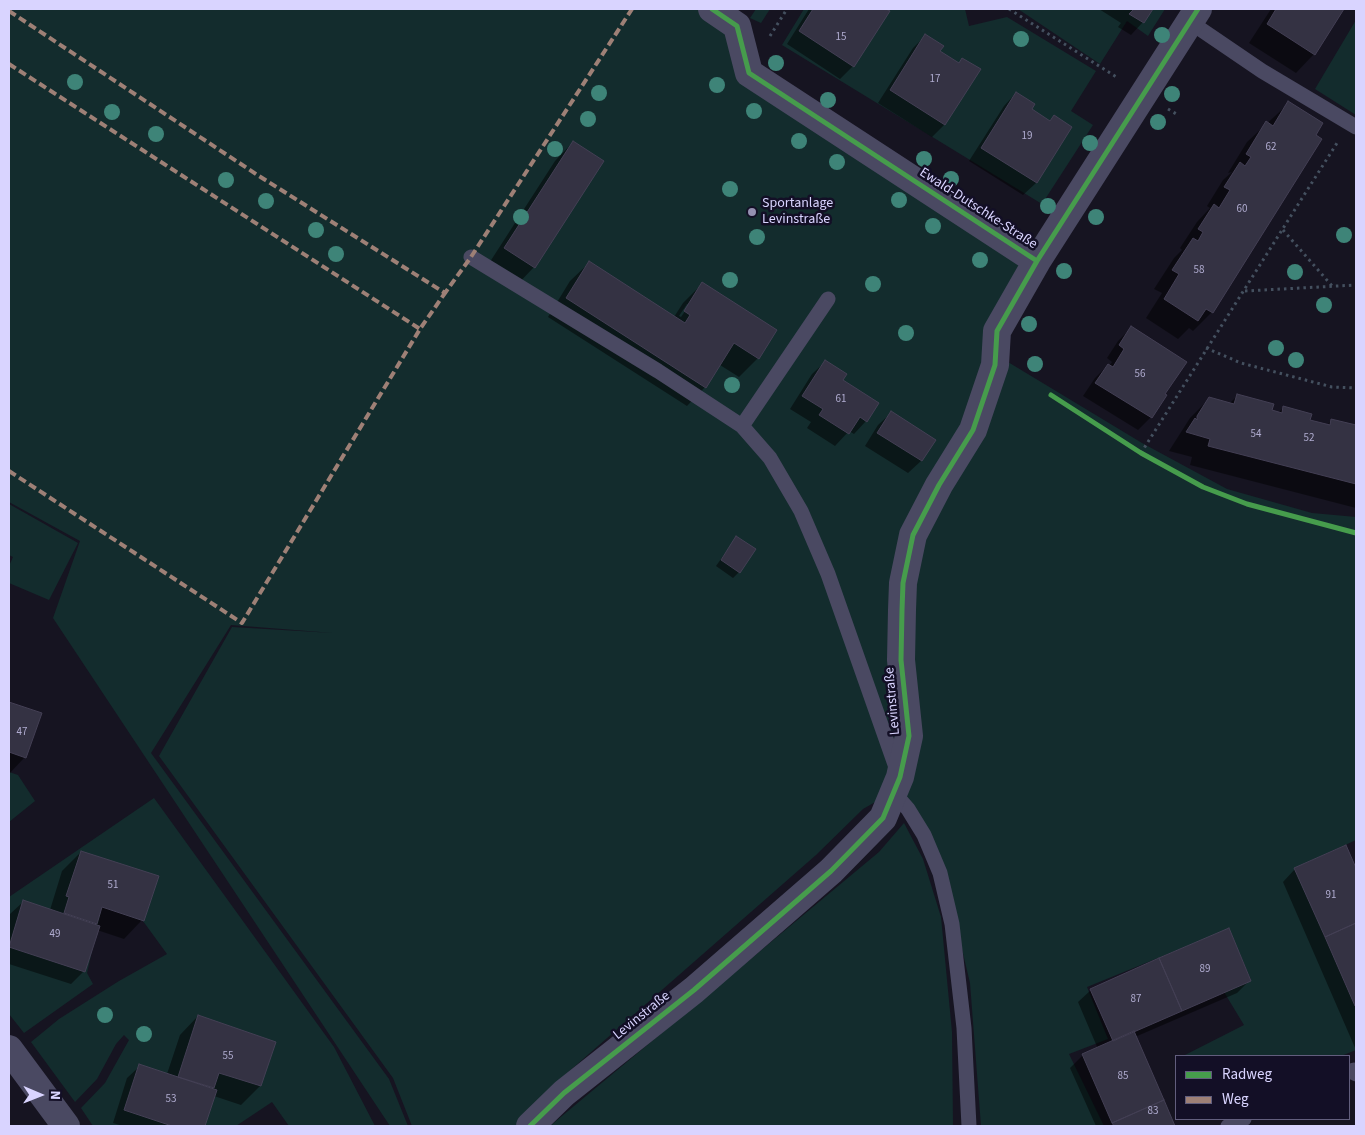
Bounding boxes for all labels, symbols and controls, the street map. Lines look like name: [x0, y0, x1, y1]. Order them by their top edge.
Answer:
house number: 15: [836, 31, 846, 45]
house number: 17: [930, 73, 940, 87]
house number: 19: [1022, 130, 1032, 144]
house number: 62: [1266, 141, 1276, 155]
street label: Ewald-Dutschke-Straße: [916, 165, 1040, 253]
place label: Sportanlage Levinstraße: [762, 196, 833, 228]
house number: 60: [1237, 203, 1247, 217]
marker: Sportanlage Levinstraße: [746, 206, 758, 218]
house number: 58: [1194, 264, 1204, 278]
house number: 56: [1135, 368, 1145, 382]
house number: 61: [836, 393, 846, 407]
house number: 54: [1251, 428, 1261, 442]
house number: 52: [1304, 432, 1314, 446]
street label: Levinstraße: [882, 666, 904, 736]
house number: 47: [17, 726, 27, 740]
house number: 51: [108, 879, 118, 893]
house number: 91: [1326, 889, 1336, 903]
house number: 49: [50, 928, 60, 942]
house number: 89: [1200, 963, 1210, 977]
street label: Levinstraße: [610, 988, 674, 1044]
house number: 87: [1131, 993, 1141, 1007]
house number: 55: [223, 1050, 233, 1064]
legend: [1175, 1055, 1350, 1120]
text: Radweg: [1222, 1064, 1272, 1085]
north arrow: [15, 1070, 65, 1120]
house number: 85: [1118, 1070, 1128, 1084]
text: Weg: [1222, 1089, 1249, 1110]
text: N: [45, 1090, 65, 1100]
house number: 53: [166, 1093, 176, 1107]
house number: 83: [1148, 1105, 1158, 1119]

